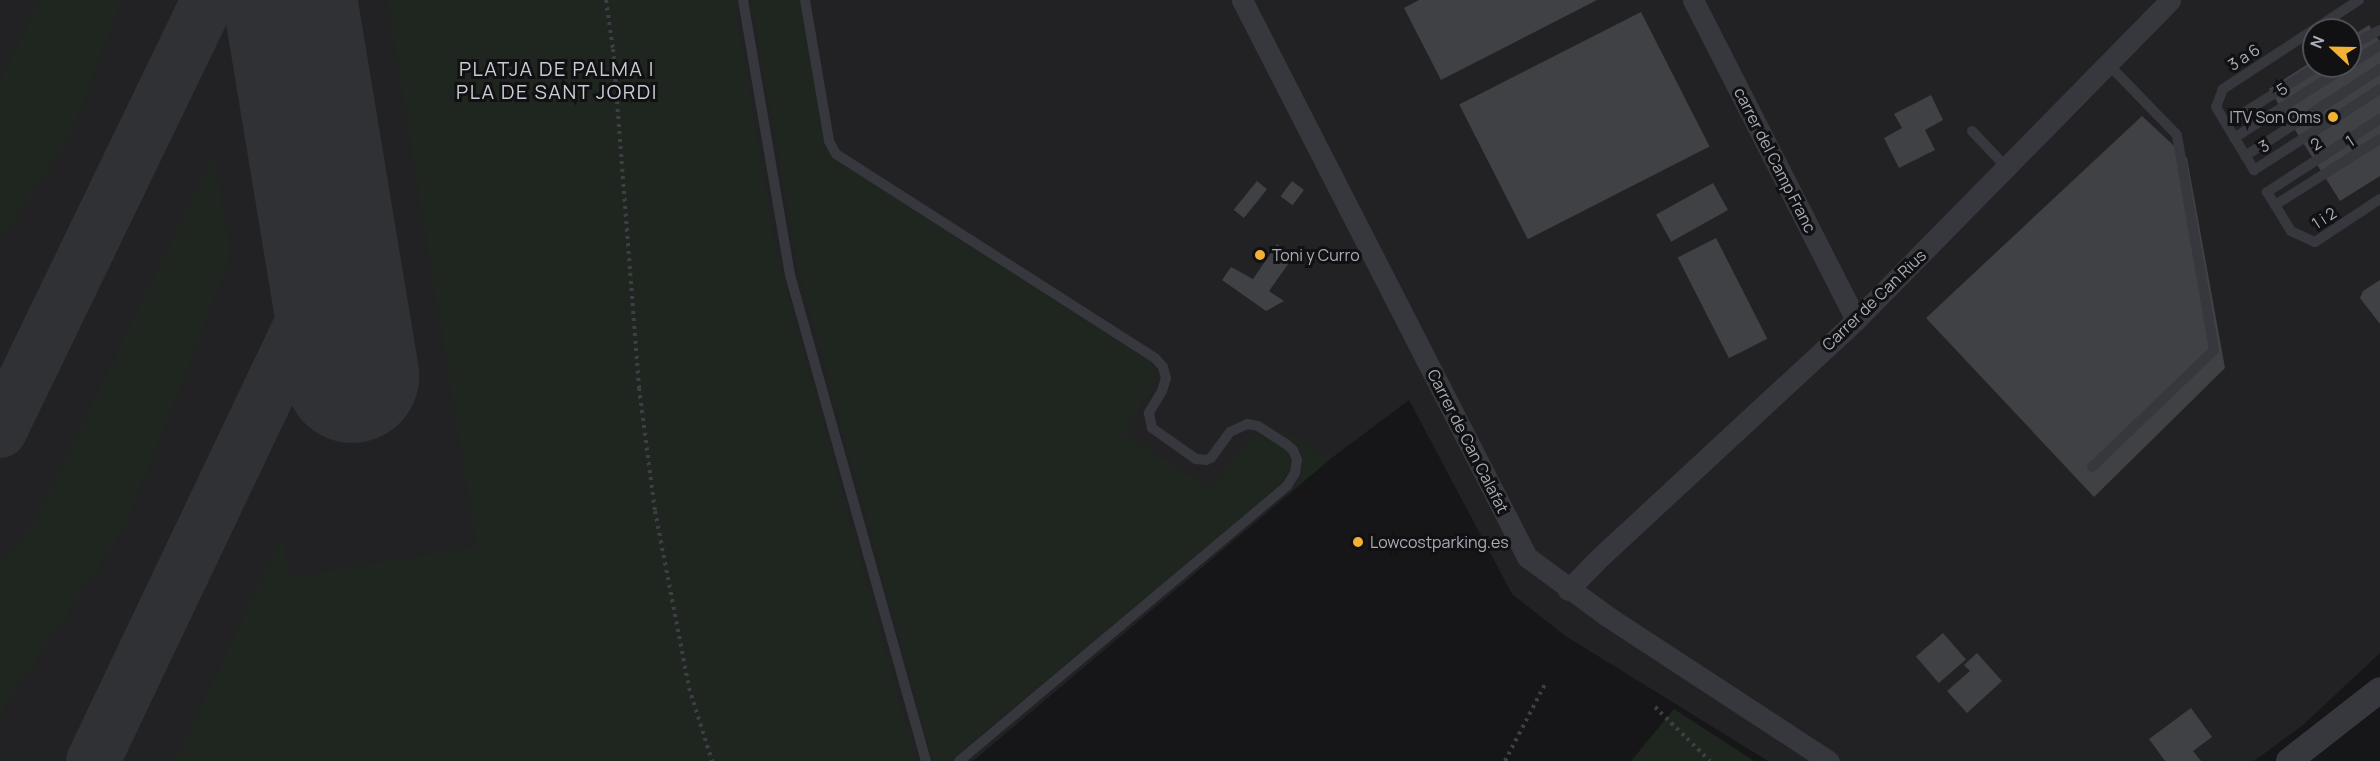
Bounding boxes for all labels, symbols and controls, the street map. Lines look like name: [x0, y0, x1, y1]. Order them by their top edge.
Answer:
north arrow: [2302, 18, 2362, 78]
text: N: [2305, 33, 2330, 51]
street label: 3 a 6: [2224, 40, 2264, 74]
district label: PLATJA DE PALMA I PLA DE SANT JORDI: [456, 56, 658, 103]
street label: 5: [2273, 78, 2291, 100]
street label: carrer del Camp Franc: [1730, 84, 1820, 236]
place label: ITV Son Oms: [2229, 107, 2321, 127]
marker: ITV Son Oms: [2326, 110, 2340, 124]
street label: 1: [2342, 131, 2358, 151]
street label: 2: [2307, 133, 2325, 155]
street label: 3: [2255, 136, 2273, 156]
street label: 1 i 2: [2308, 203, 2340, 233]
place label: Toni y Curro: [1272, 245, 1360, 265]
street label: Carrer de Can Rius: [1818, 246, 1930, 354]
marker: Toni y Curro: [1253, 248, 1267, 262]
street label: Carrer de Can Calafat: [1423, 366, 1513, 516]
place label: Lowcostparking.es: [1370, 532, 1509, 552]
marker: Lowcostparking.es: [1351, 535, 1365, 549]

